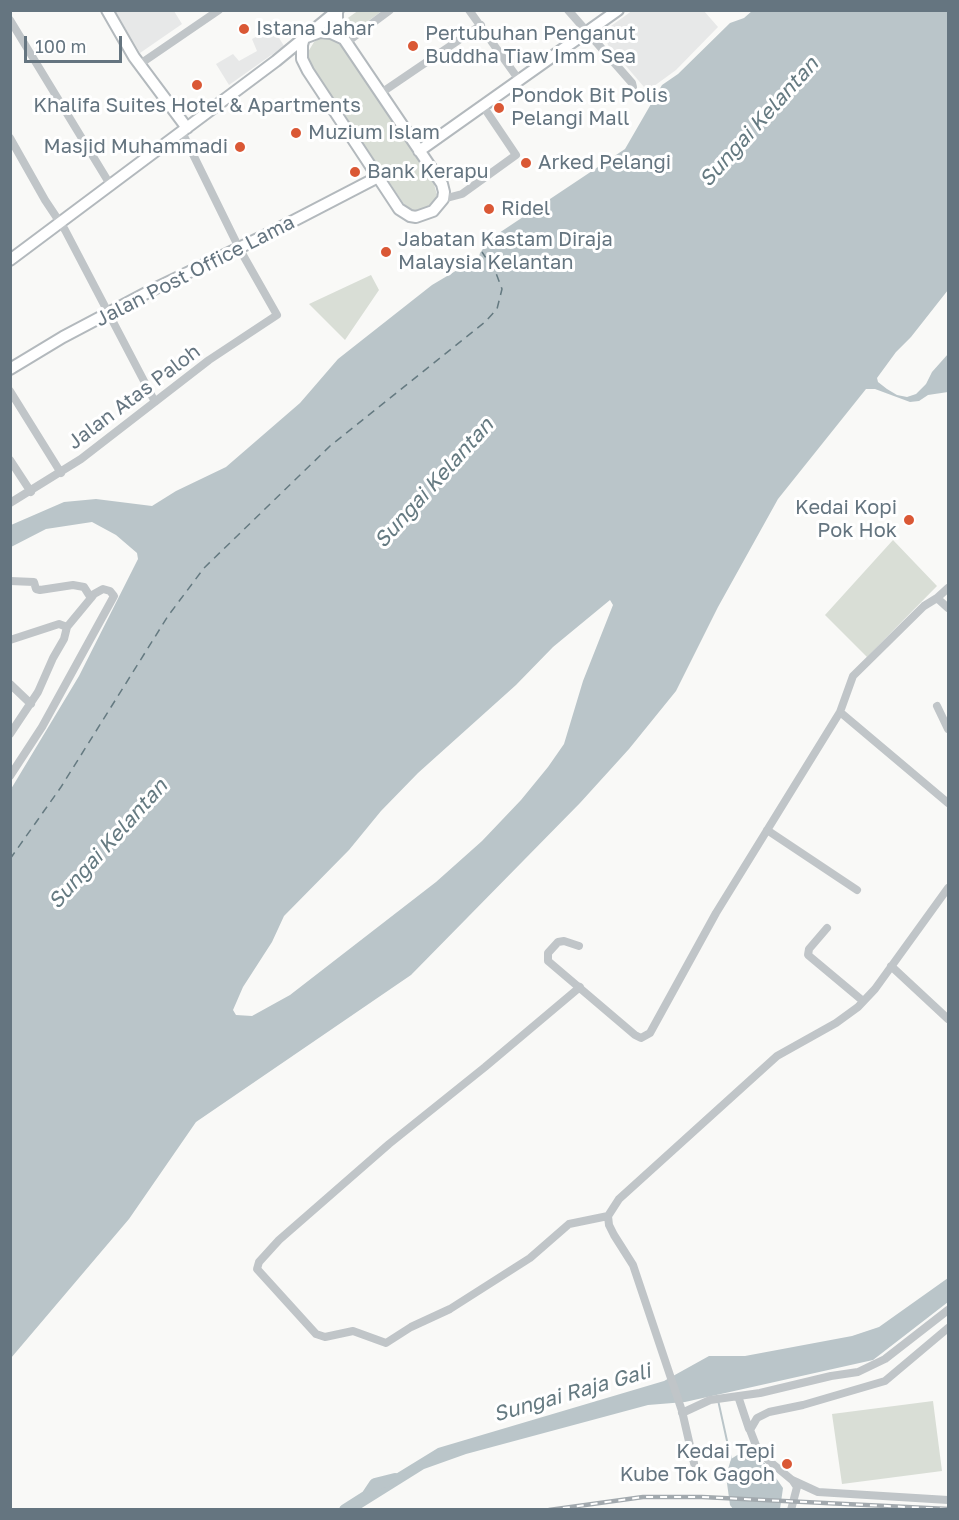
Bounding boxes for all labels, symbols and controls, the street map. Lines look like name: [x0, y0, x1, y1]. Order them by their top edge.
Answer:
place label: Istana Jahar: [256, 17, 375, 41]
marker: Istana Jahar: [237, 22, 251, 36]
place label: Pertubuhan Penganut Buddha Tiaw Imm Sea: [425, 22, 636, 69]
scale bar: [27, 24, 124, 62]
text: 100 m: [35, 35, 86, 57]
marker: Pertubuhan Penganut Buddha Tiaw Imm Sea: [406, 39, 420, 53]
water label: Sungai Kelantan: [694, 52, 824, 192]
marker: Khalifa Suites Hotel & Apartments: [190, 78, 204, 92]
place label: Pondok Bit Polis Pelangi Mall: [511, 84, 668, 131]
place label: Khalifa Suites Hotel & Apartments: [33, 94, 361, 118]
marker: Pondok Bit Polis Pelangi Mall: [492, 101, 506, 115]
place label: Muzium Islam: [308, 121, 440, 145]
marker: Muzium Islam: [289, 126, 303, 140]
place label: Masjid Muhammadi: [44, 135, 228, 159]
marker: Masjid Muhammadi: [233, 140, 247, 154]
place label: Arked Pelangi: [538, 151, 671, 175]
marker: Arked Pelangi: [519, 156, 533, 170]
place label: Bank Kerapu: [367, 160, 489, 184]
marker: Bank Kerapu: [348, 165, 362, 179]
place label: Ridel: [501, 197, 550, 221]
marker: Ridel: [482, 202, 496, 216]
street label: Jalan Post Office Lama: [91, 210, 299, 332]
place label: Jabatan Kastam Diraja Malaysia Kelantan: [398, 228, 613, 275]
marker: Jabatan Kastam Diraja Malaysia Kelantan: [379, 245, 393, 259]
street label: Jalan Atas Paloh: [63, 339, 205, 455]
water label: Sungai Kelantan: [369, 413, 499, 553]
place label: Kedai Kopi Pok Hok: [795, 496, 897, 543]
marker: Kedai Kopi Pok Hok: [902, 513, 916, 527]
water label: Sungai Kelantan: [43, 774, 173, 914]
water label: Sungai Raja Gali: [490, 1359, 654, 1427]
place label: Kedai Tepi Kube Tok Gagoh: [620, 1440, 775, 1487]
marker: Kedai Tepi Kube Tok Gagoh: [780, 1457, 794, 1471]

